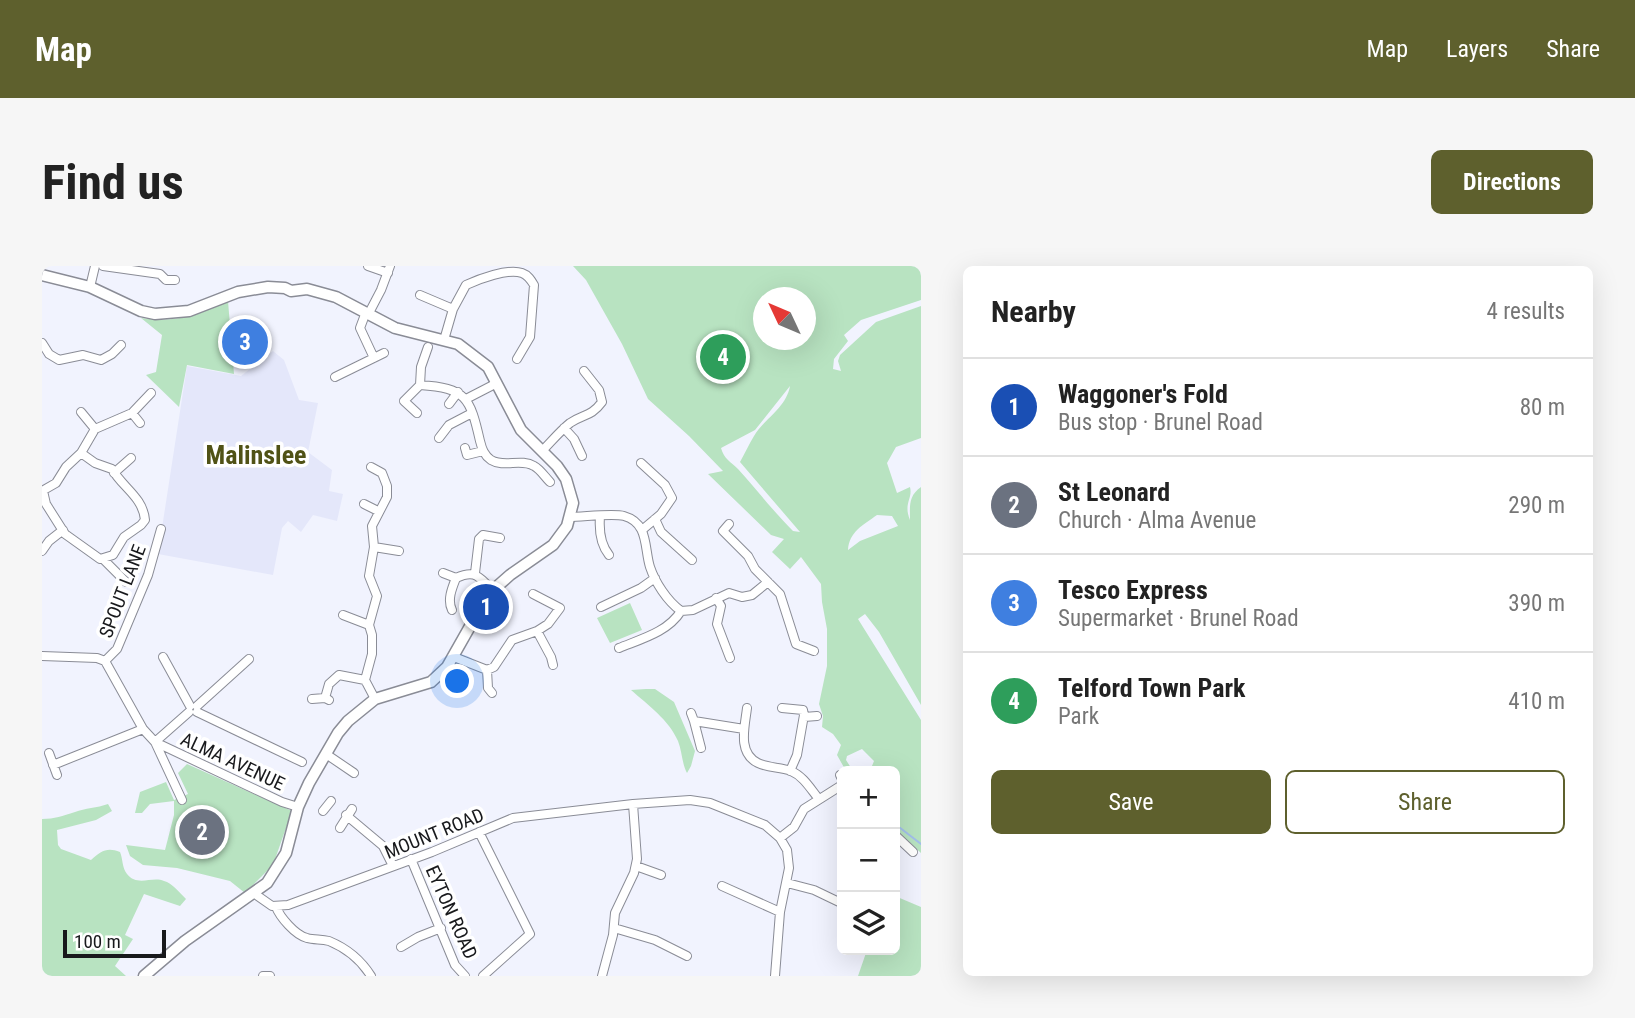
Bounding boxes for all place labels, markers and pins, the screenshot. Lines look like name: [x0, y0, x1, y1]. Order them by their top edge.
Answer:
pin: 3: [222, 316, 268, 368]
pin: 4: [700, 331, 746, 383]
pin: 1: [463, 581, 509, 633]
pin: 2: [179, 806, 225, 858]

